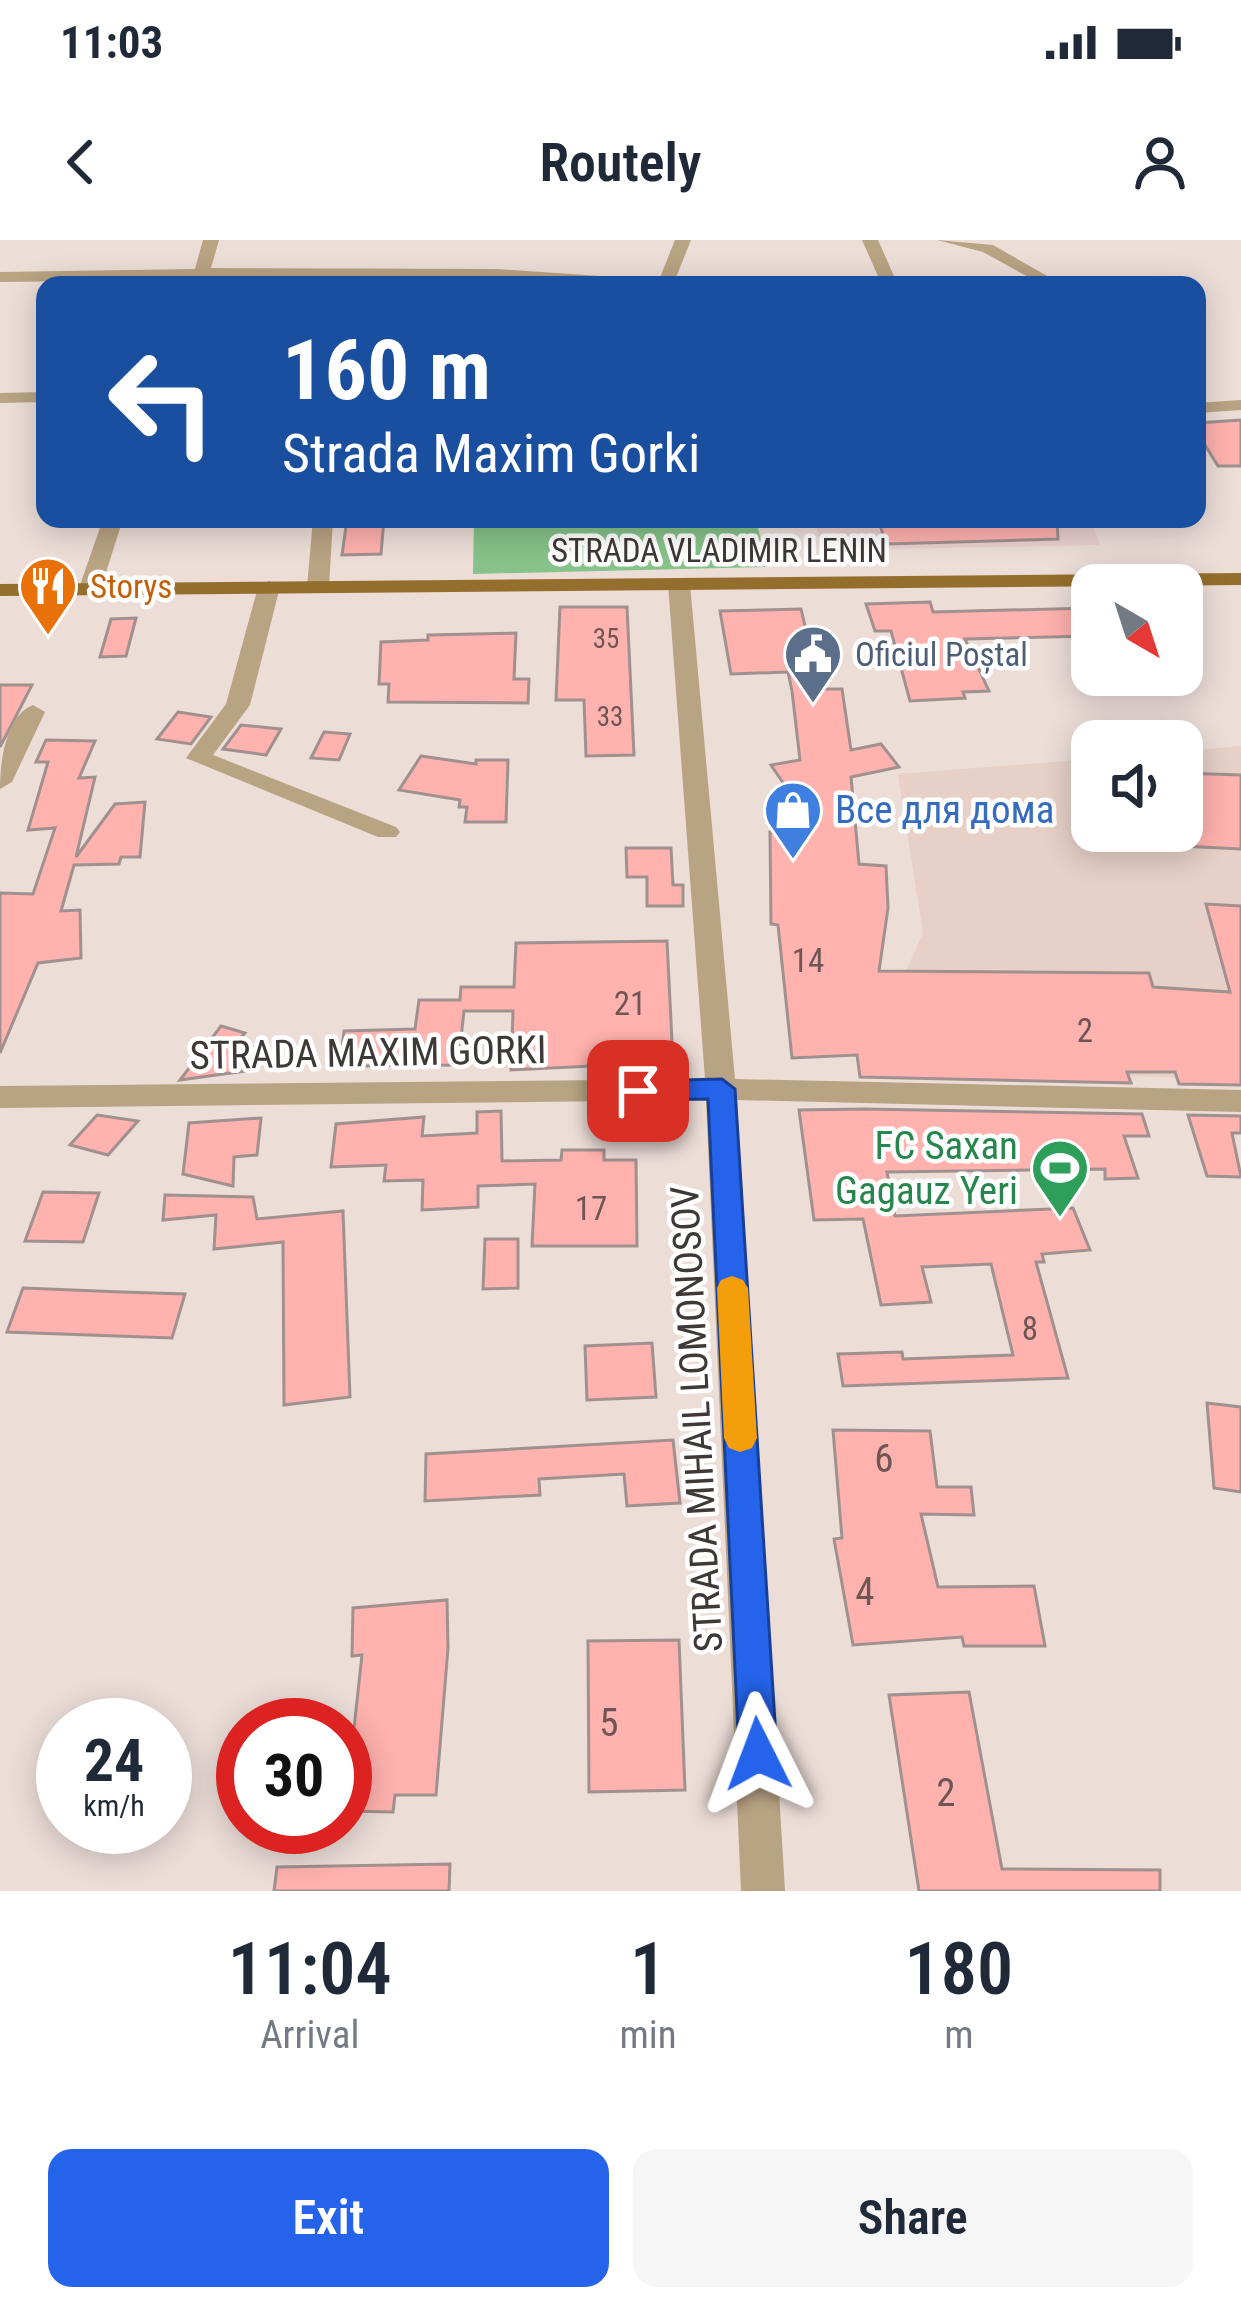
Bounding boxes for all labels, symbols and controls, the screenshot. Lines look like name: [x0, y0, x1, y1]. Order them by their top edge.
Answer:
text: 11:03: [60, 16, 163, 69]
icon: back: [48, 129, 114, 195]
icon: person: [1127, 129, 1193, 195]
text: Routely: [539, 131, 702, 194]
text: 160 m: [282, 321, 491, 420]
icon: left: [84, 324, 240, 480]
text: Strada Maxim Gorki: [282, 422, 700, 485]
street label: STRADA VLADIMIR LENIN: [551, 531, 887, 570]
restaurant icon: Storys: [17, 555, 79, 637]
north arrow: [1071, 564, 1203, 696]
map controls: [1071, 564, 1203, 852]
place label: Storys: [90, 567, 172, 606]
house number: 35: [593, 623, 619, 655]
public building icon: Oficiul Poștal: [782, 623, 844, 705]
place label: Oficiul Poștal: [855, 635, 1028, 675]
house number: 33: [597, 701, 623, 733]
button: sound: [1071, 720, 1203, 852]
shop icon: Все для дома: [762, 779, 824, 861]
place label: Все для дома: [835, 787, 1054, 833]
house number: 14: [792, 941, 824, 980]
house number: 21: [614, 984, 646, 1023]
house number: 2: [1077, 1011, 1093, 1050]
street label: STRADA MAXIM GORKI: [189, 1027, 547, 1079]
pin: [587, 1040, 689, 1142]
icon: arrive: [605, 1058, 671, 1124]
place label: FC Saxan Gagauz Yeri: [835, 1123, 1018, 1214]
sports icon: FC Saxan Gagauz Yeri: [1029, 1137, 1091, 1219]
street label: STRADA MIHAIL LOMONOSOV: [662, 1185, 732, 1653]
house number: 17: [575, 1189, 607, 1228]
house number: 8: [1022, 1309, 1038, 1348]
house number: 6: [874, 1436, 894, 1482]
house number: 4: [855, 1569, 875, 1615]
position arrow: [695, 1691, 821, 1817]
speed limit sign: 30: [216, 1698, 372, 1854]
house number: 5: [599, 1700, 619, 1746]
text: 24: [84, 1725, 144, 1796]
house number: 2: [936, 1770, 956, 1816]
text: km/h: [83, 1788, 145, 1823]
text: 11:04: [228, 1927, 392, 2012]
text: 1: [630, 1927, 666, 2012]
text: 180: [905, 1927, 1013, 2012]
text: Arrival: [260, 2012, 359, 2058]
text: min: [620, 2012, 677, 2058]
text: m: [944, 2012, 974, 2058]
button: Exit: [48, 2149, 609, 2287]
button: Share: [633, 2149, 1193, 2287]

